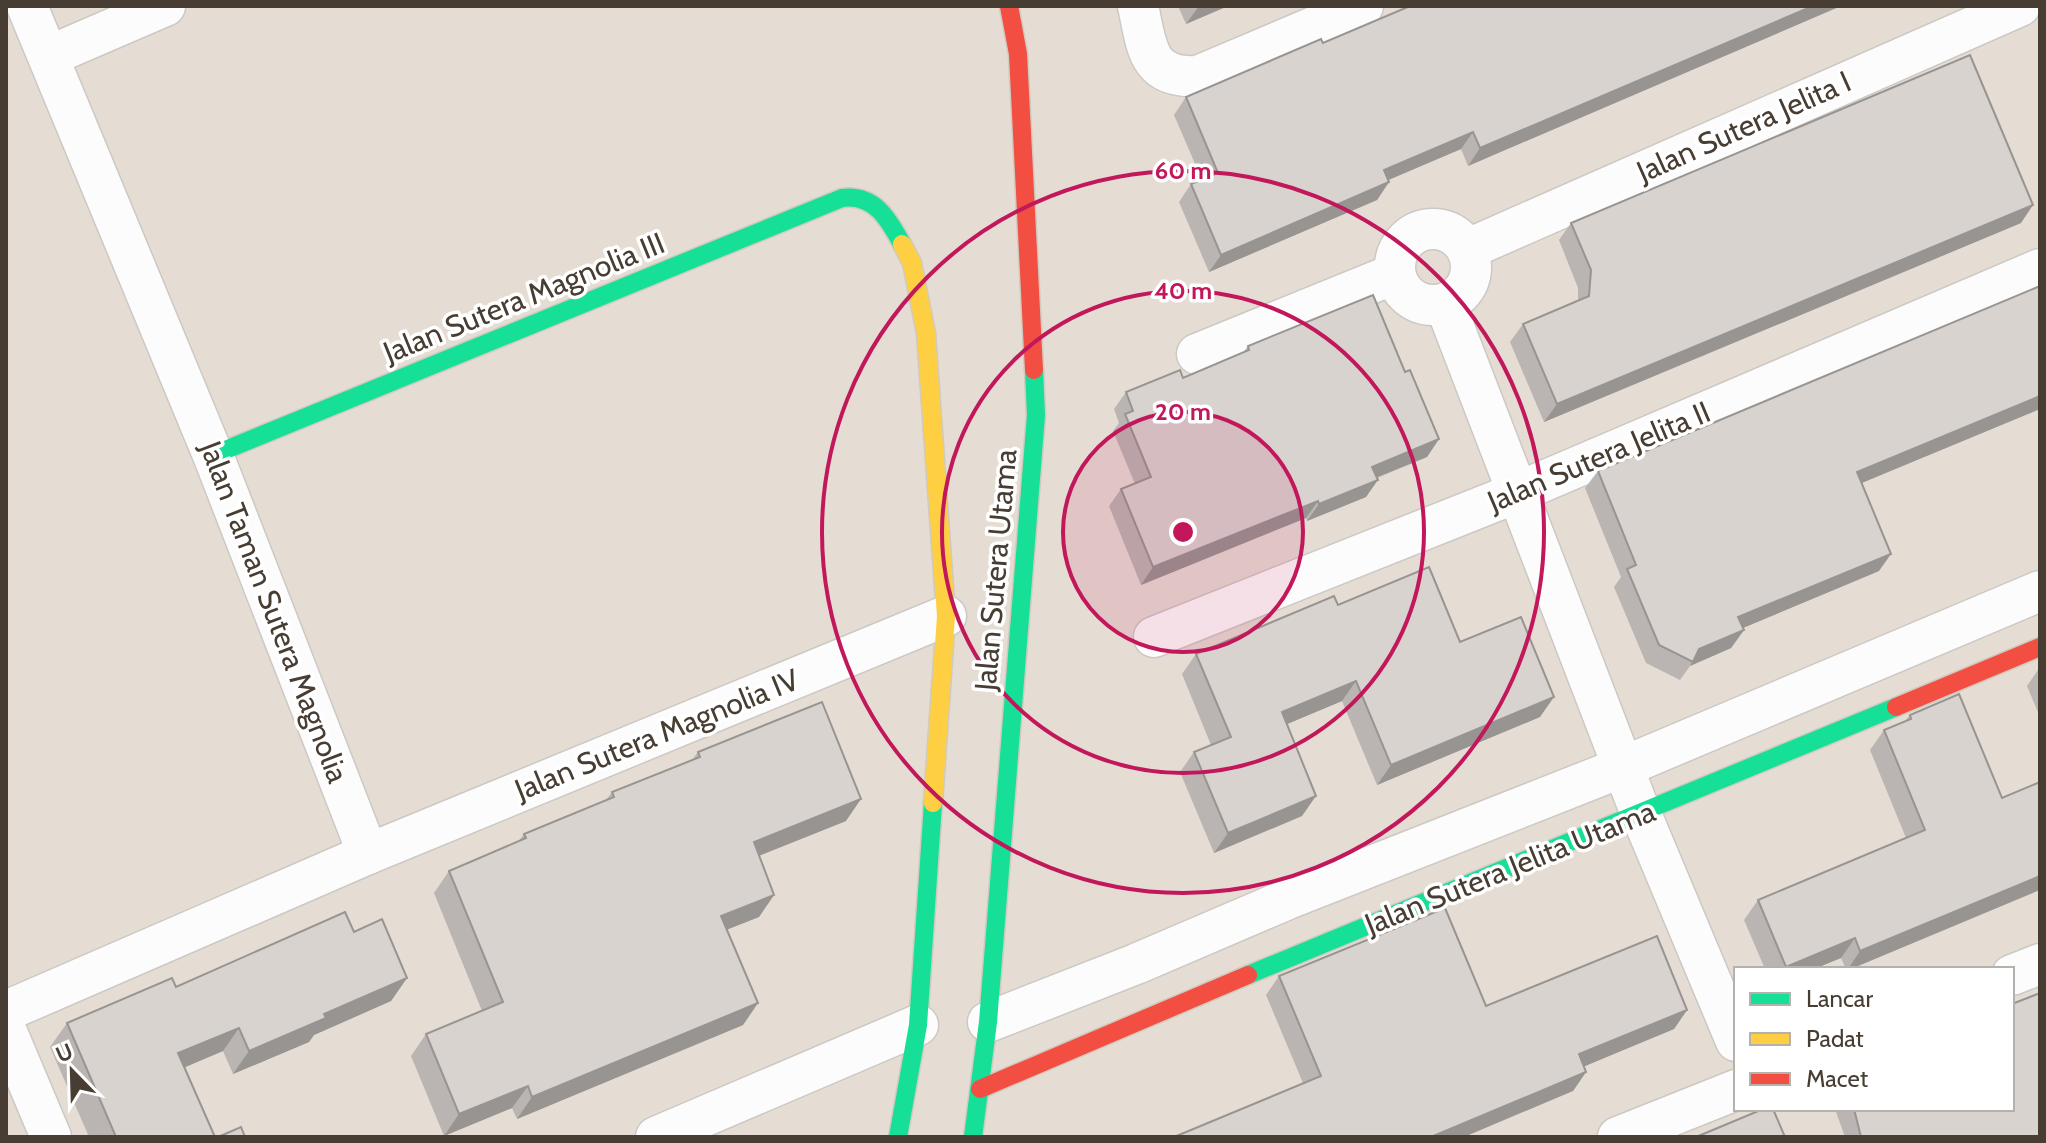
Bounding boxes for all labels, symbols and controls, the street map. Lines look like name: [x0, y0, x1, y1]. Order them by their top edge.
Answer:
street label: Jalan Sutera Jelita I: [1630, 63, 1857, 191]
text: 60 m: [1155, 156, 1211, 185]
street label: Jalan Sutera Magnolia III: [377, 224, 670, 371]
text: 40 m: [1154, 276, 1212, 305]
street label: Jalan Sutera Jelita II: [1481, 393, 1716, 520]
text: 20 m: [1155, 397, 1211, 426]
street label: Jalan Taman Sutera Magnolia: [192, 435, 357, 788]
street label: Jalan Sutera Utama: [966, 447, 1025, 693]
centre of rings: [1169, 518, 1197, 546]
street label: Jalan Sutera Magnolia IV: [509, 660, 805, 809]
street label: Jalan Sutera Jelita Utama: [1358, 792, 1661, 943]
legend: [1734, 967, 2014, 1111]
text: Lancar: [1806, 984, 1873, 1013]
text: Padat: [1806, 1024, 1864, 1053]
north arrow: [32, 1031, 112, 1111]
text: U: [52, 1038, 77, 1069]
text: Macet: [1806, 1064, 1868, 1093]

